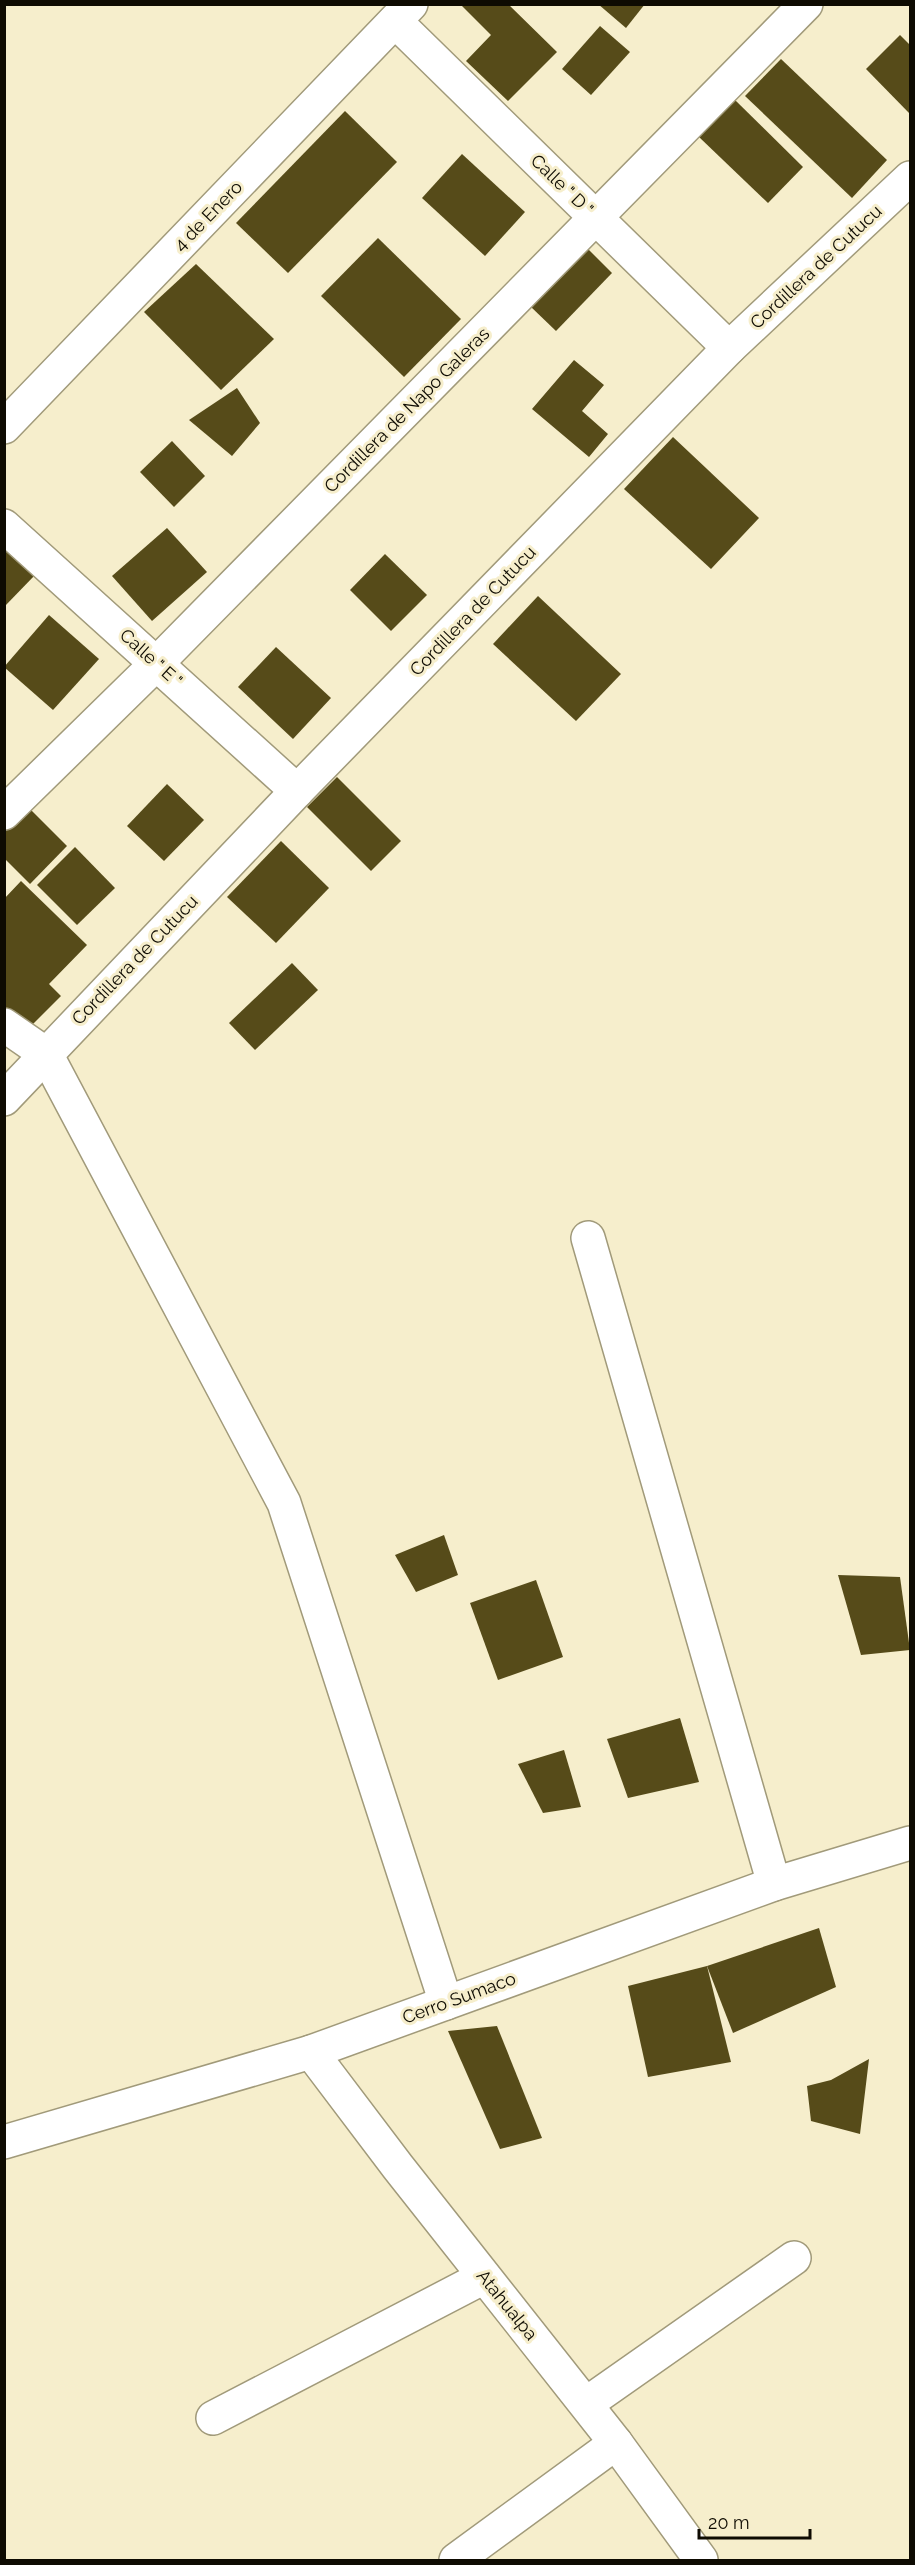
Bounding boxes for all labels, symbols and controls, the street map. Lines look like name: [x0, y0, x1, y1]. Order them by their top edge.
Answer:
street label: Calle " D ": [527, 150, 598, 219]
street label: 4 de Enero: [169, 176, 246, 255]
street label: Cordillera de Cutucu: [746, 200, 886, 333]
street label: Cordillera de Napo Galeras: [320, 323, 494, 496]
street label: Cordillera de Cutucu: [405, 542, 540, 680]
street label: Calle " E ": [116, 624, 187, 691]
street label: Cordillera de Cutucu: [67, 891, 202, 1029]
street label: Cerro Sumaco: [399, 1967, 519, 2028]
street label: Atahualpa: [473, 2265, 542, 2344]
scale bar: [699, 2502, 810, 2540]
text: 20 m: [708, 2512, 750, 2533]

